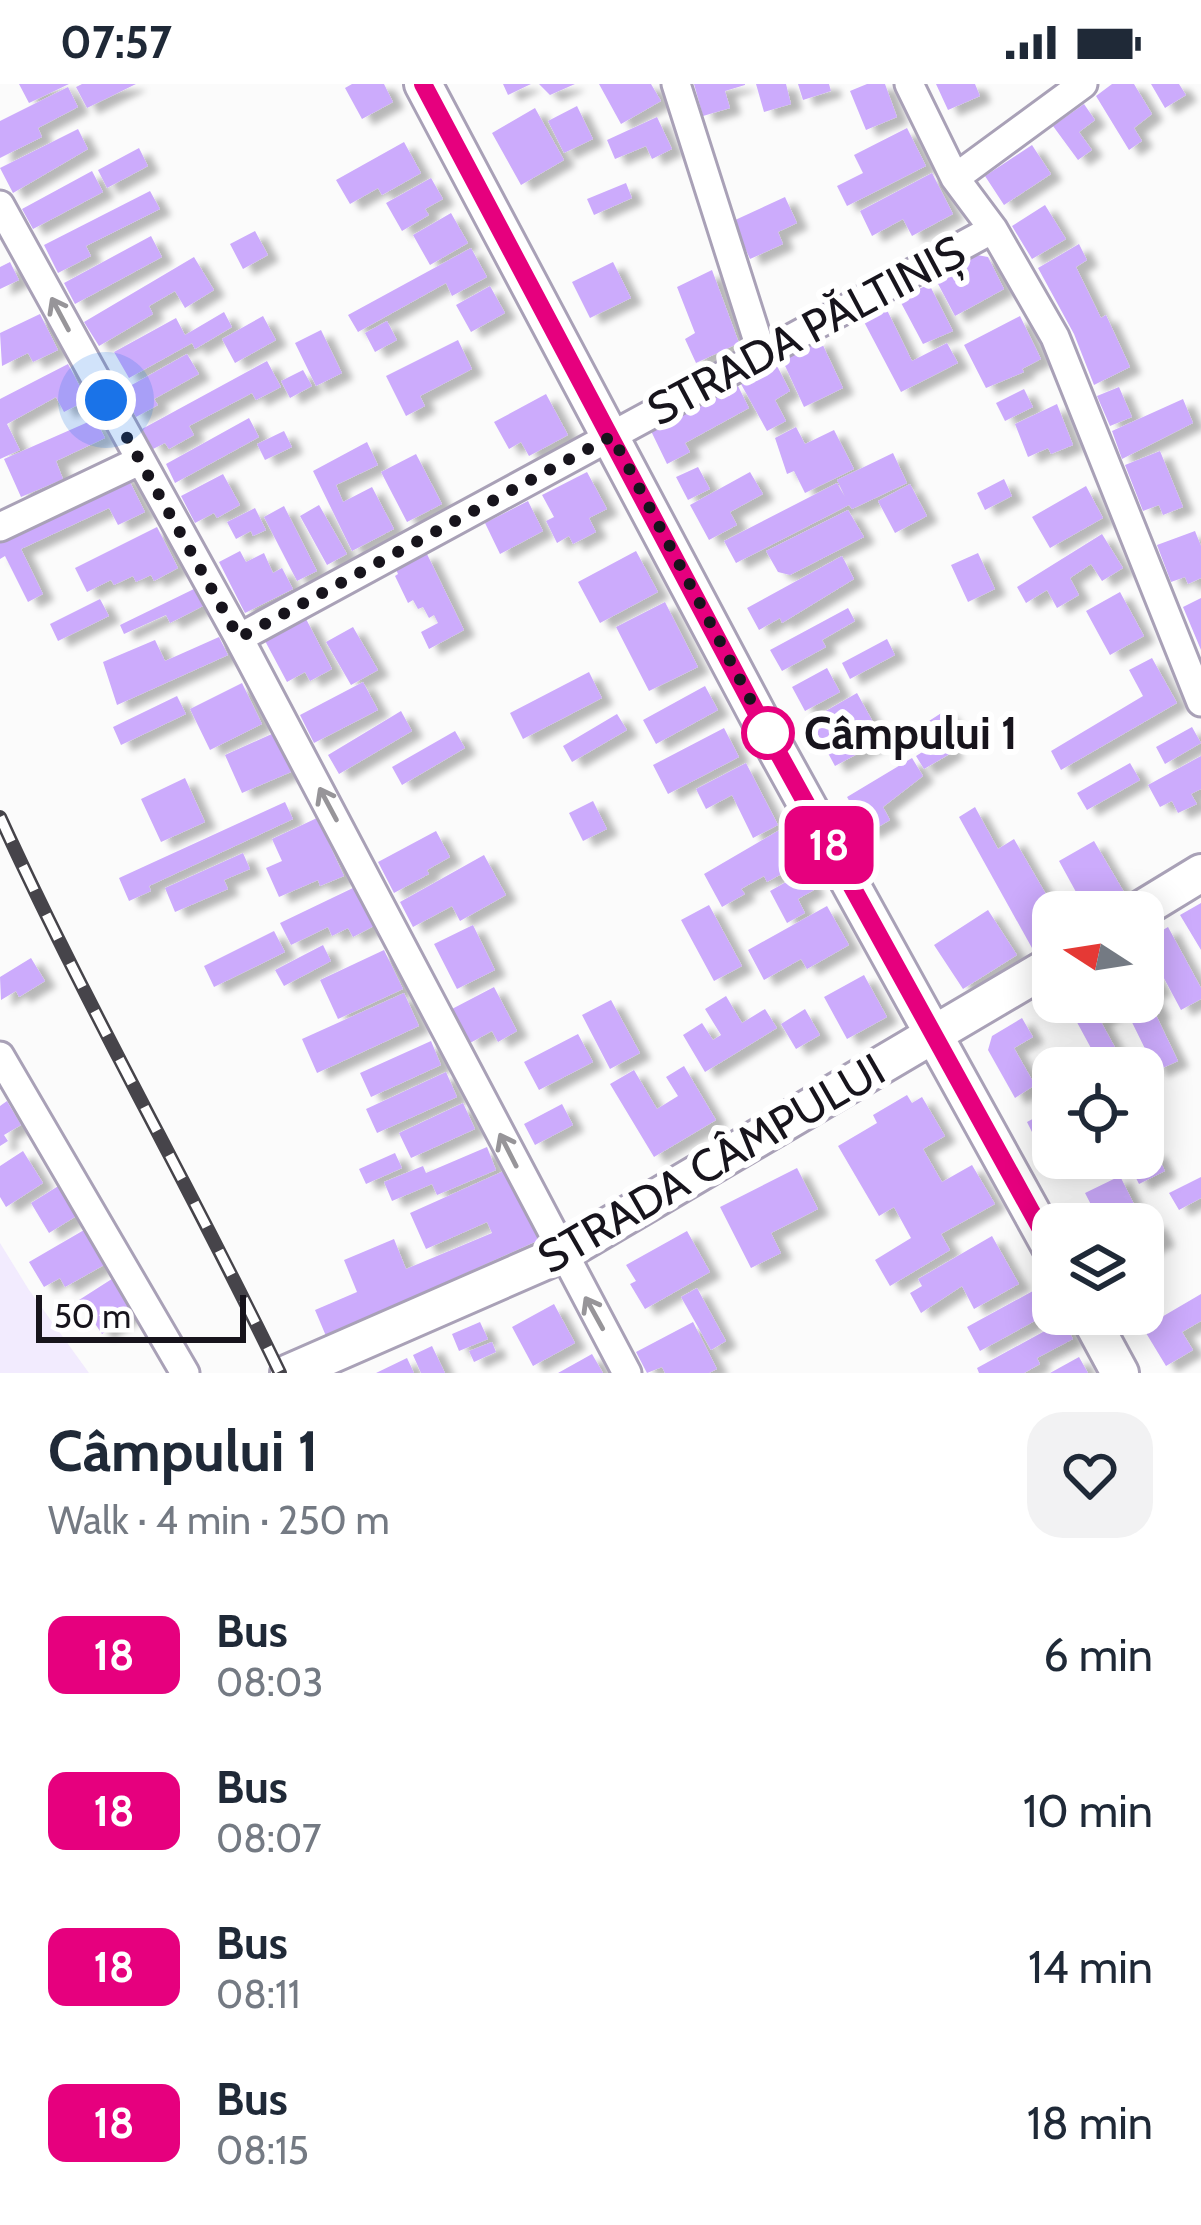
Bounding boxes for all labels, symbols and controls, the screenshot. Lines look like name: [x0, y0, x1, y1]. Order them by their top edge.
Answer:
text: 07:57: [60, 15, 172, 69]
street label: STRADA PĂLTINIȘ: [638, 224, 975, 439]
one-way arrow: [48, 298, 71, 333]
your location: [76, 370, 136, 430]
place label: Câmpului 1: [804, 706, 1017, 760]
marker: Câmpului 1: [743, 708, 793, 758]
one-way arrow: [315, 787, 338, 823]
line badge: 18: [775, 806, 883, 884]
text: 18: [809, 819, 849, 871]
north arrow: [1032, 891, 1164, 1023]
map controls: [1032, 891, 1164, 1335]
street label: STRADA CÂMPULUI: [528, 1042, 894, 1284]
button: locate: [1032, 1047, 1164, 1179]
one-way arrow: [495, 1133, 518, 1168]
button: layers: [1032, 1203, 1164, 1335]
scale bar: [36, 1289, 246, 1342]
text: 50 m: [54, 1296, 131, 1336]
one-way arrow: [582, 1297, 605, 1332]
button: heart: [1027, 1412, 1153, 1538]
text: Câmpului 1: [48, 1416, 318, 1485]
text: Walk · 4 min · 250 m: [48, 1496, 390, 1544]
text: Bus: [216, 1604, 288, 1658]
text: 6 min: [1043, 1628, 1153, 1682]
text: 18: [94, 1629, 134, 1681]
text: 08:03: [216, 1658, 323, 1706]
text: Bus: [216, 1760, 288, 1814]
text: 10 min: [1023, 1784, 1153, 1838]
text: 18: [94, 1785, 134, 1837]
text: 08:07: [216, 1814, 321, 1862]
text: Bus: [216, 1916, 288, 1970]
text: 14 min: [1028, 1940, 1153, 1994]
text: 18: [94, 1941, 134, 1993]
text: 08:11: [216, 1970, 300, 2018]
text: Bus: [216, 2072, 288, 2126]
text: 18 min: [1027, 2096, 1153, 2150]
text: 18: [94, 2097, 134, 2149]
text: 08:15: [216, 2126, 309, 2174]

